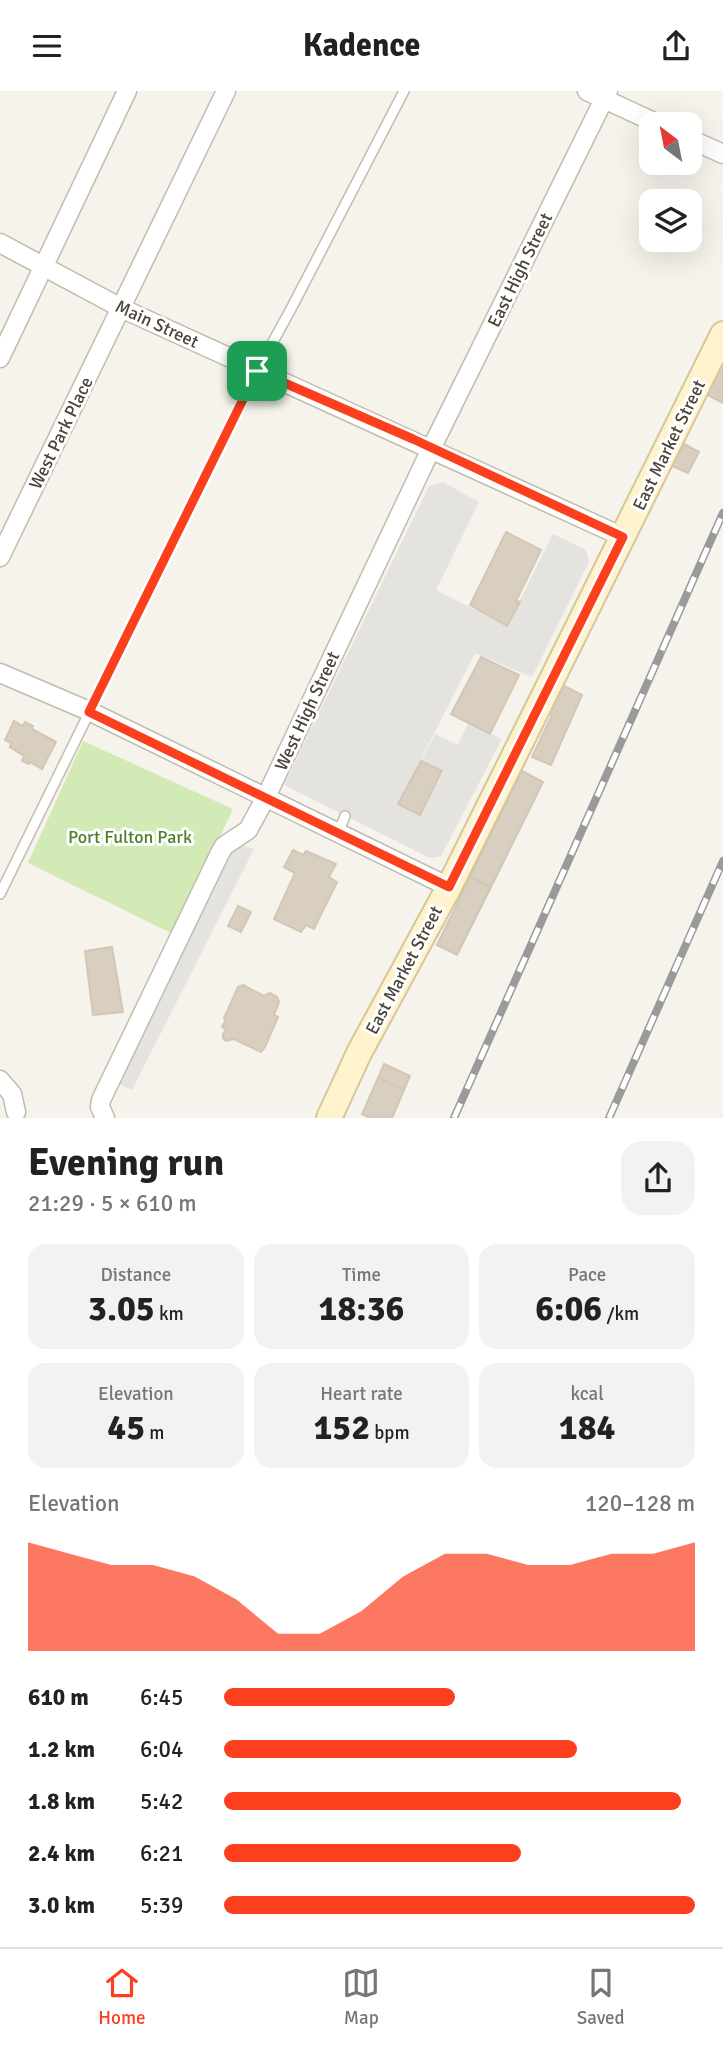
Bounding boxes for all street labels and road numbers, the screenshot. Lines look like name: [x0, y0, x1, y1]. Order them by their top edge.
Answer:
street label: East High Street: [483, 209, 557, 331]
street label: Main Street: [112, 295, 202, 353]
street label: West Park Place: [24, 373, 98, 493]
street label: East Market Street: [628, 376, 710, 514]
street label: West High Street: [270, 648, 344, 774]
street label: East Market Street: [361, 902, 447, 1038]

